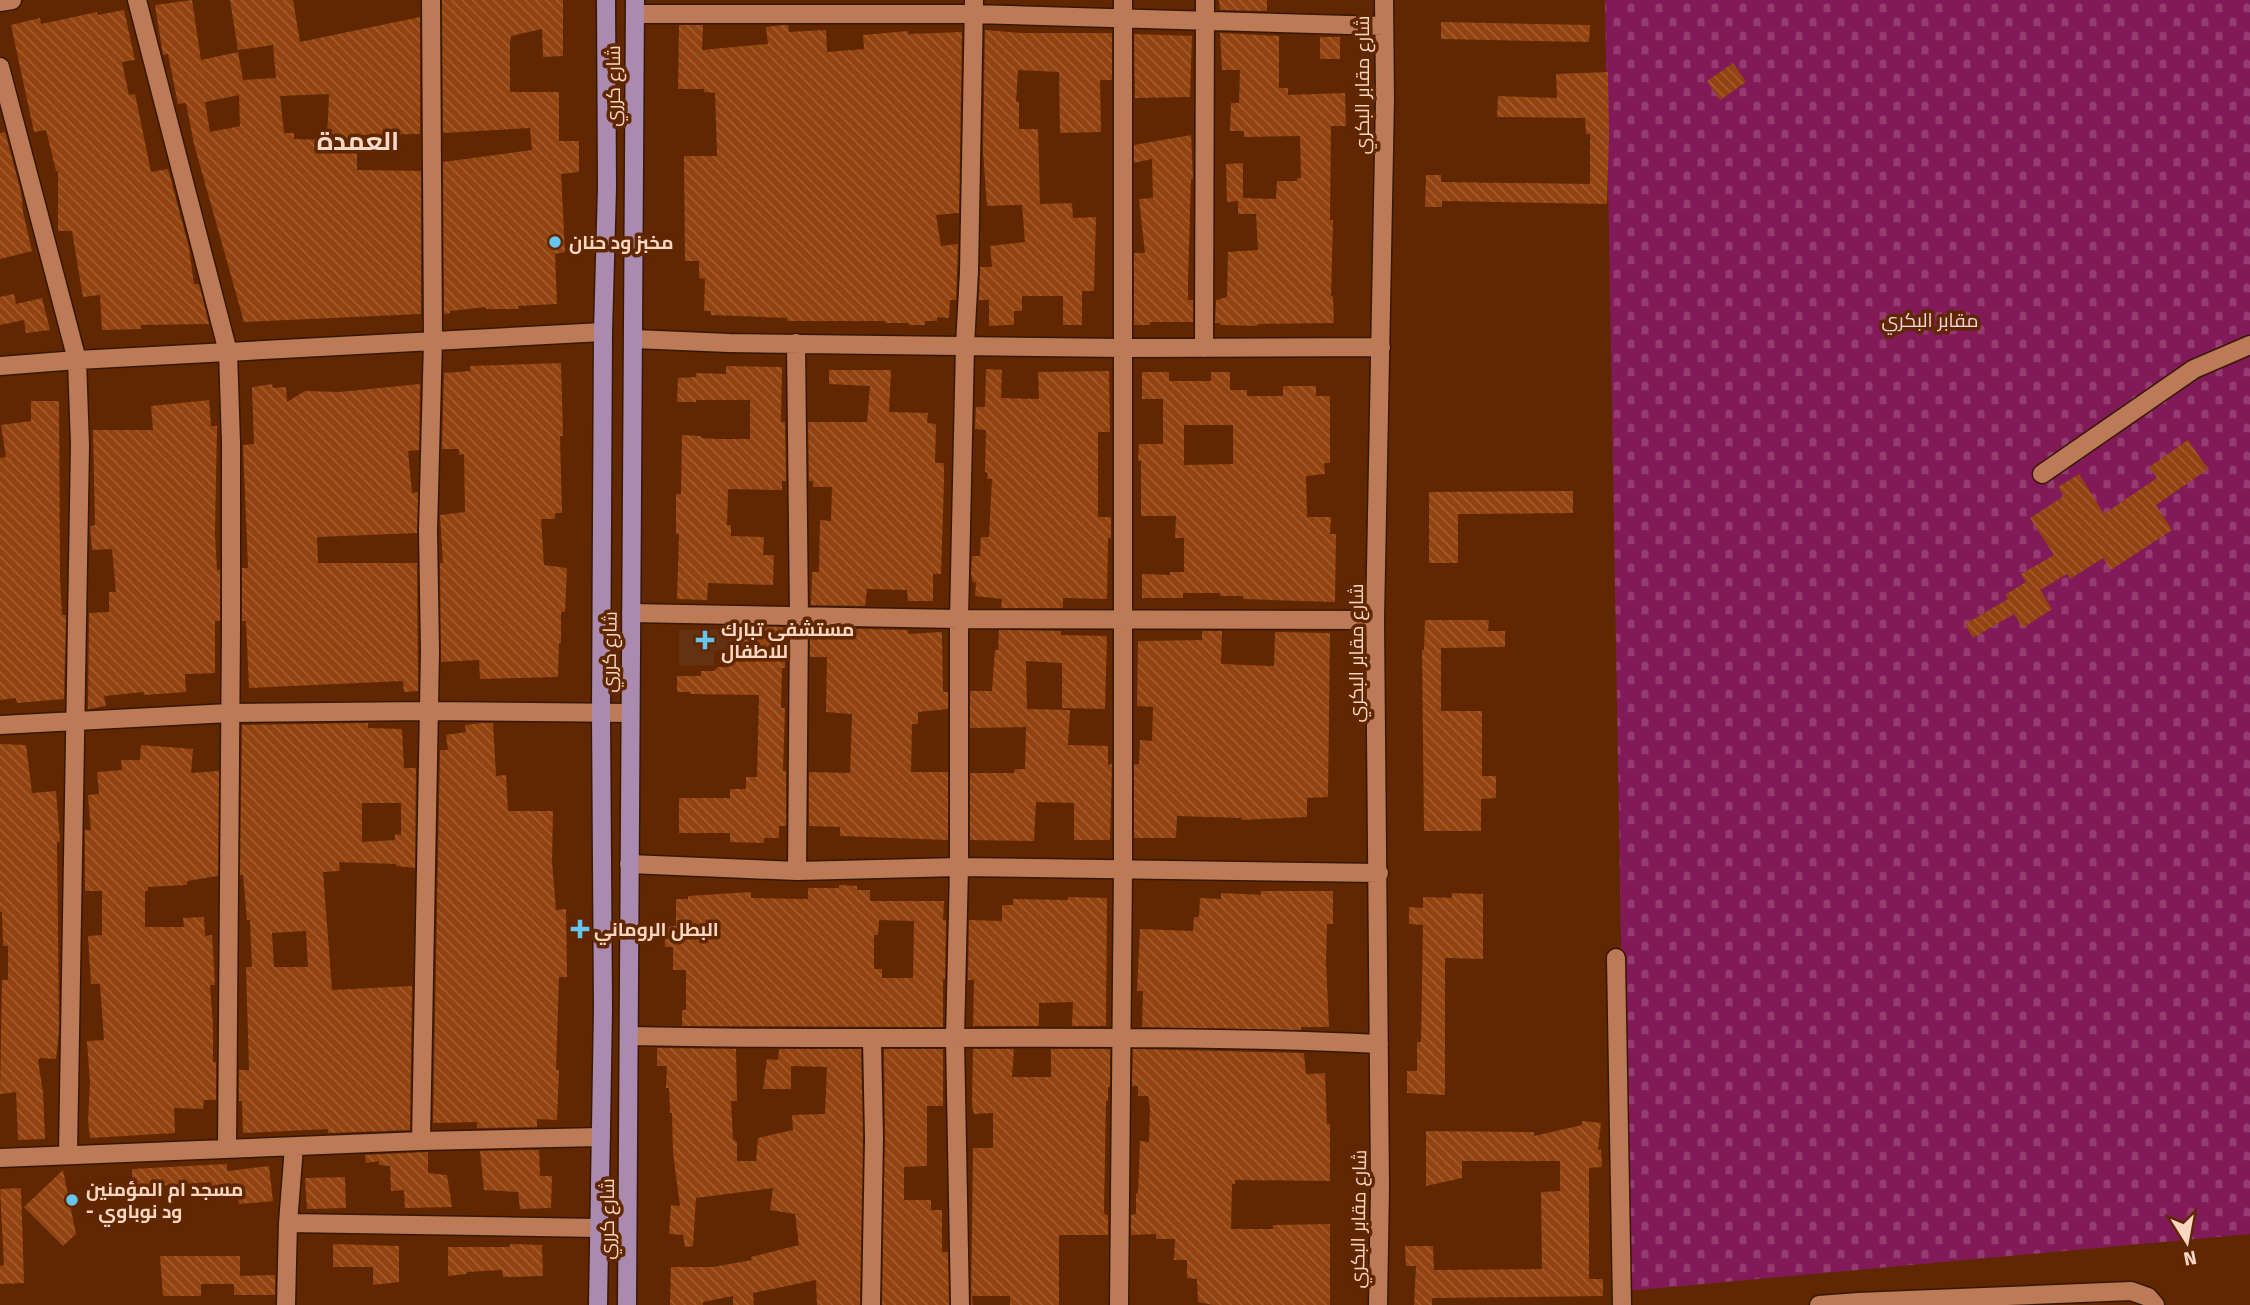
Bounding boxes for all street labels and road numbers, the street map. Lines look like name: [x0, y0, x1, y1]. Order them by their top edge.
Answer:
street label: شارع مقابر البكري: [1351, 16, 1377, 154]
street label: شارع كرري: [602, 45, 628, 127]
street label: شارع مقابر البكري: [1345, 584, 1371, 722]
street label: شارع كرري: [597, 611, 625, 693]
street label: شارع مقابر البكري: [1346, 1149, 1374, 1289]
street label: شارع كرري: [596, 1178, 622, 1260]

